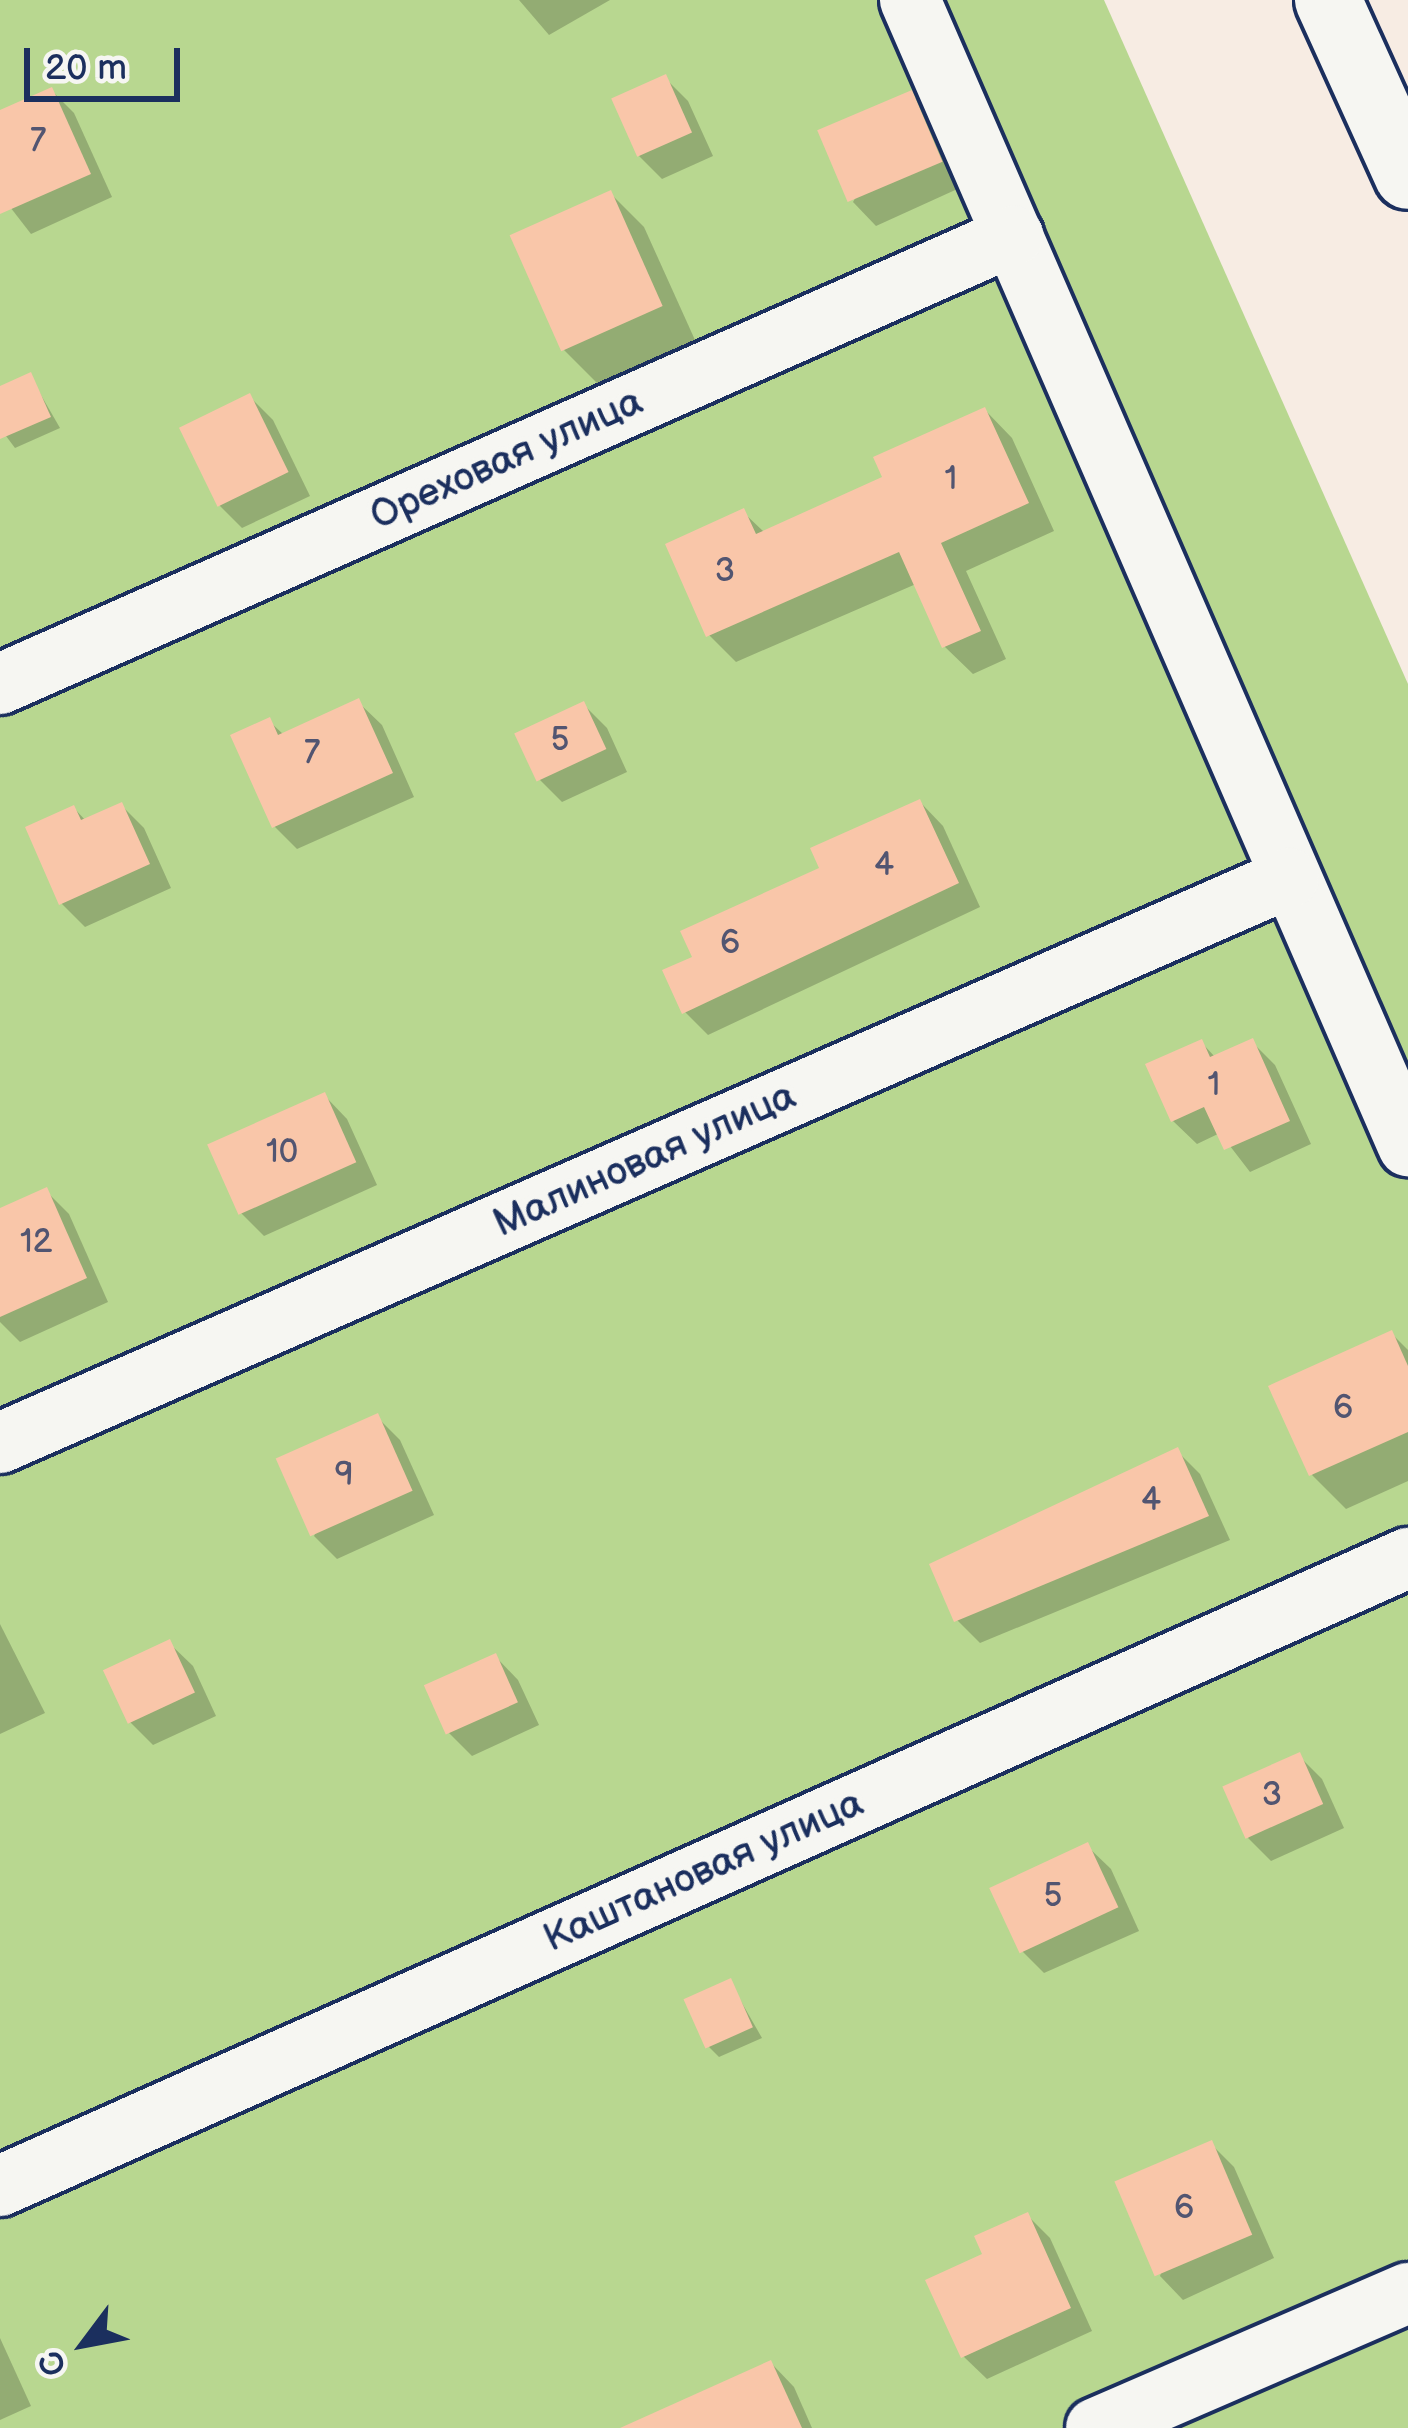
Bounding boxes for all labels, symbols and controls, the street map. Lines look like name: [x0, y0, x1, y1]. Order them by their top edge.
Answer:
scale bar: [30, 24, 186, 98]
text: 20 m: [45, 47, 127, 90]
house number: 7: [30, 122, 46, 162]
street label: Ореховая улица: [364, 379, 650, 541]
house number: 1: [945, 460, 957, 500]
house number: 3: [715, 552, 735, 592]
house number: 5: [551, 721, 569, 761]
house number: 7: [304, 734, 320, 774]
house number: 4: [874, 846, 894, 886]
house number: 6: [720, 924, 740, 964]
house number: 1: [1208, 1066, 1220, 1106]
street label: Малиновая улица: [487, 1073, 803, 1249]
house number: 10: [266, 1133, 298, 1173]
house number: 12: [20, 1223, 52, 1263]
house number: 6: [1333, 1389, 1353, 1429]
house number: 9: [334, 1456, 354, 1496]
house number: 4: [1141, 1481, 1161, 1521]
house number: 3: [1262, 1776, 1282, 1816]
street label: Каштановая улица: [537, 1781, 871, 1963]
house number: 5: [1044, 1877, 1062, 1917]
house number: 6: [1174, 2189, 1194, 2229]
north arrow: [24, 2284, 144, 2404]
text: С: [30, 2343, 77, 2383]

